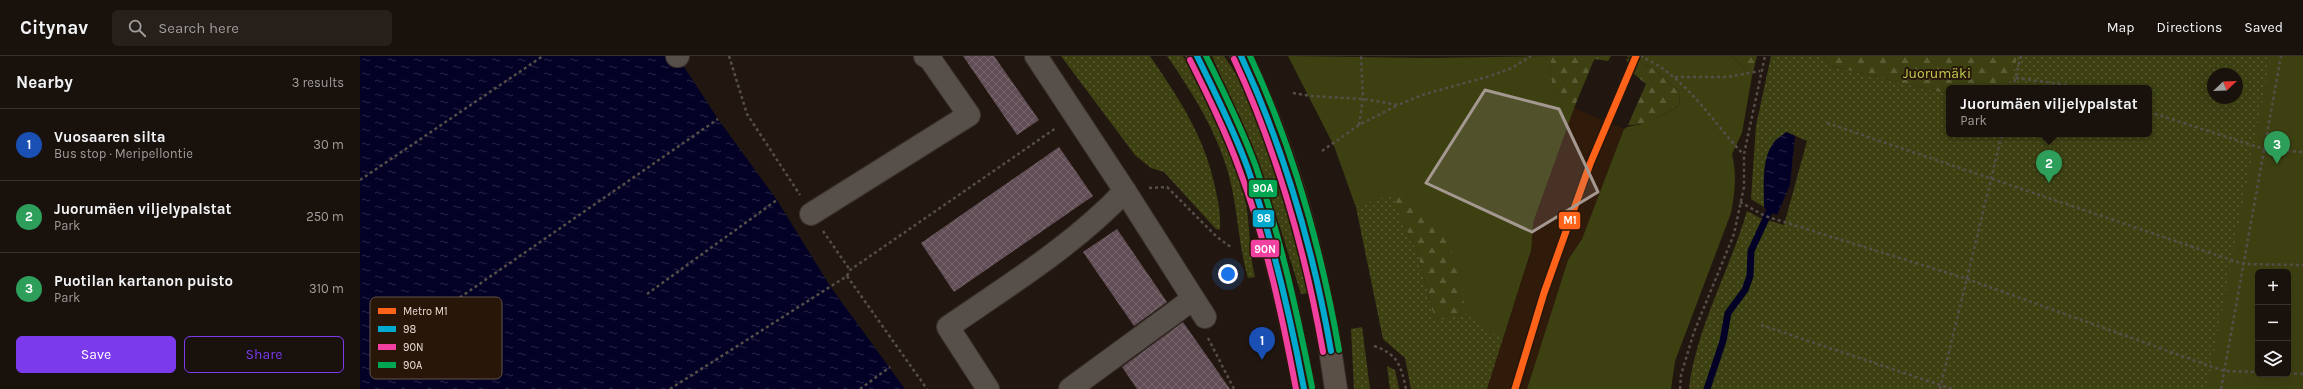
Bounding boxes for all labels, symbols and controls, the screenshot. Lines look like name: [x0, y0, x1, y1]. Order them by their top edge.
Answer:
search box: [112, 10, 392, 46]
text: Citynav: [20, 17, 88, 39]
icon: search: [126, 17, 148, 39]
text: Search here: [158, 19, 239, 37]
text: Map: [2107, 19, 2135, 36]
text: Directions: [2157, 19, 2222, 36]
text: Saved: [2244, 19, 2283, 36]
park label: Juorumäki: [1903, 65, 1971, 82]
north arrow: [2207, 68, 2243, 104]
text: Nearby: [16, 72, 73, 92]
text: 3 results: [292, 75, 344, 90]
popup: [1946, 85, 2152, 137]
text: Juorumäen viljelypalstat: [1960, 95, 2138, 113]
text: Park: [1960, 113, 1987, 128]
text: Vuosaaren silta: [54, 128, 165, 146]
pin: 3: [2264, 131, 2290, 164]
text: 1: [27, 137, 31, 152]
text: 30 m: [313, 137, 344, 152]
text: Bus stop · Meripellontie: [54, 146, 193, 161]
pin: 2: [2036, 150, 2062, 183]
line badge: 90A: [1248, 179, 1278, 198]
text: 90A: [1253, 182, 1273, 195]
text: Juorumäen viljelypalstat: [54, 200, 231, 218]
text: 2: [25, 209, 33, 224]
text: 250 m: [306, 209, 344, 224]
line badge: 98: [1252, 209, 1275, 228]
line badge: M1: [1558, 211, 1581, 230]
text: 98: [1257, 212, 1271, 225]
text: M1: [1563, 214, 1577, 227]
text: Park: [54, 218, 80, 233]
line badge: 90N: [1250, 239, 1280, 258]
text: 90N: [1254, 243, 1276, 256]
your location: [1218, 264, 1238, 284]
map controls: [2255, 269, 2291, 377]
button: +: [2255, 269, 2291, 305]
text: Puotilan kartanon puisto: [54, 272, 233, 290]
text: 3: [25, 281, 33, 296]
text: 310 m: [309, 281, 344, 296]
text: Park: [54, 290, 80, 305]
legend: [370, 297, 502, 379]
text: Metro M1: [403, 305, 448, 318]
button: −: [2255, 305, 2291, 341]
text: 98: [403, 323, 416, 336]
pin: 1: [1249, 327, 1275, 360]
button: Save: [16, 336, 176, 373]
button: Share: [184, 336, 344, 373]
text: 90N: [403, 341, 423, 354]
button: layers: [2255, 341, 2291, 377]
text: 90A: [403, 359, 423, 372]

